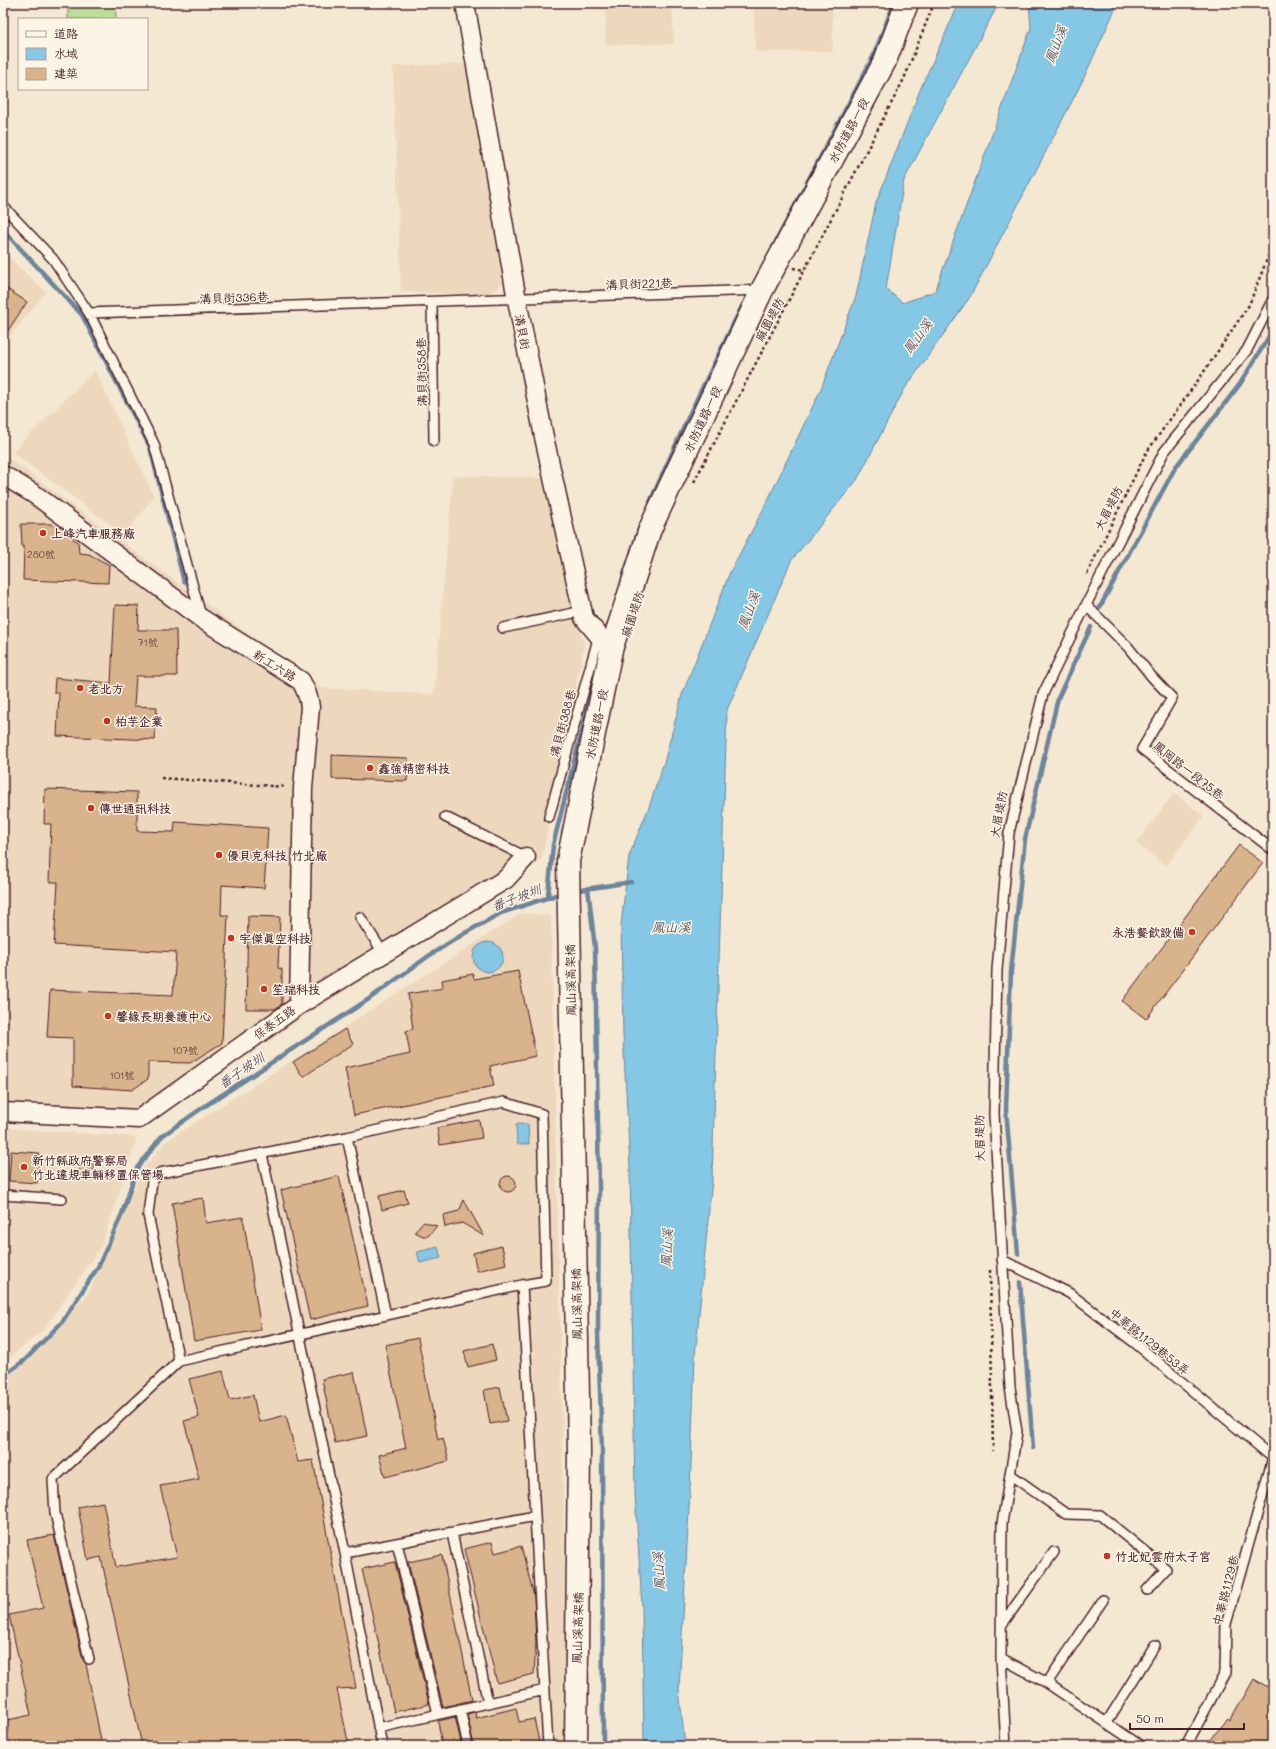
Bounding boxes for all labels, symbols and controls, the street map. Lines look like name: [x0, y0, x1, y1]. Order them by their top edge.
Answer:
legend: [18, 18, 148, 90]
water label: 鳳山溪: [1040, 22, 1070, 66]
text: 道路: [54, 25, 78, 41]
text: 水域: [54, 45, 78, 61]
text: 建築: [54, 65, 78, 81]
street label: 水防道路一段: [824, 94, 872, 166]
street label: 溝貝街221巷: [605, 274, 673, 292]
street label: 溝貝街336巷: [199, 288, 269, 306]
street label: 麻園堤防: [751, 294, 787, 344]
street label: 溝貝街: [512, 313, 534, 351]
water label: 鳳山溪: [898, 314, 936, 358]
street label: 溝貝街358巷: [412, 337, 430, 407]
street label: 水防道路一段: [680, 383, 724, 455]
street label: 大眉堤防: [1090, 483, 1126, 533]
place label: 上峰汽車服務廠: [51, 525, 135, 541]
marker: 上峰汽車服務廠: [38, 528, 48, 538]
house number: 280號: [27, 547, 55, 561]
water label: 鳳山溪: [733, 588, 763, 632]
street label: 麻園堤防: [617, 589, 647, 639]
house number: 71號: [138, 635, 158, 649]
street label: 新工六路: [250, 645, 300, 685]
place label: 老北方: [88, 680, 124, 696]
marker: 老北方: [75, 683, 85, 693]
street label: 溝貝街388巷: [545, 687, 579, 759]
street label: 水防道路一段: [581, 687, 611, 761]
place label: 柏芋企業: [115, 713, 163, 729]
marker: 柏芋企業: [102, 716, 112, 726]
street label: 鳳岡路一段75巷: [1150, 737, 1228, 803]
place label: 鑫強精密科技: [378, 760, 450, 776]
marker: 鑫強精密科技: [365, 763, 375, 773]
street label: 大眉堤防: [986, 789, 1010, 839]
place label: 傳世通訊科技: [99, 800, 171, 816]
marker: 傳世通訊科技: [86, 803, 96, 813]
place label: 優貝克科技 竹北廠: [227, 847, 327, 863]
marker: 優貝克科技 竹北廠: [214, 850, 224, 860]
water label: 番子坡圳: [489, 879, 545, 914]
water label: 鳳山溪: [650, 918, 691, 935]
place label: 永浩餐飲設備: [1112, 924, 1184, 940]
marker: 永浩餐飲設備: [1187, 927, 1197, 937]
place label: 宇傑真空科技: [239, 930, 311, 946]
marker: 宇傑真空科技: [226, 933, 236, 943]
street label: 鳳山溪高架橋: [561, 944, 579, 1016]
place label: 笙瑞科技: [272, 981, 320, 997]
marker: 笙瑞科技: [259, 984, 269, 994]
street label: 保泰五路: [250, 1001, 298, 1043]
place label: 馨緣長期養護中心: [116, 1008, 212, 1024]
marker: 馨緣長期養護中心: [103, 1011, 113, 1021]
house number: 107號: [172, 1043, 198, 1057]
water label: 番子坡圳: [215, 1047, 269, 1092]
house number: 101號: [109, 1068, 135, 1082]
street label: 大眉堤防: [971, 1114, 987, 1162]
place label: 新竹縣政府警察局 竹北違規車輛移置保管場: [32, 1152, 164, 1182]
marker: 新竹縣政府警察局 竹北違規車輛移置保管場: [19, 1162, 29, 1172]
water label: 鳳山溪: [656, 1227, 676, 1269]
street label: 鳳山溪高架橋: [567, 1268, 585, 1340]
street label: 中華路1129巷53弄: [1107, 1304, 1193, 1378]
place label: 竹北妃雲府太子宮: [1115, 1548, 1211, 1564]
water label: 鳳山溪: [648, 1550, 668, 1592]
marker: 竹北妃雲府太子宮: [1102, 1551, 1112, 1561]
street label: 中華路1129巷: [1208, 1553, 1242, 1627]
street label: 鳳山溪高架橋: [568, 1592, 586, 1664]
scale bar: [1130, 1705, 1244, 1731]
text: 50 m: [1136, 1710, 1164, 1726]

